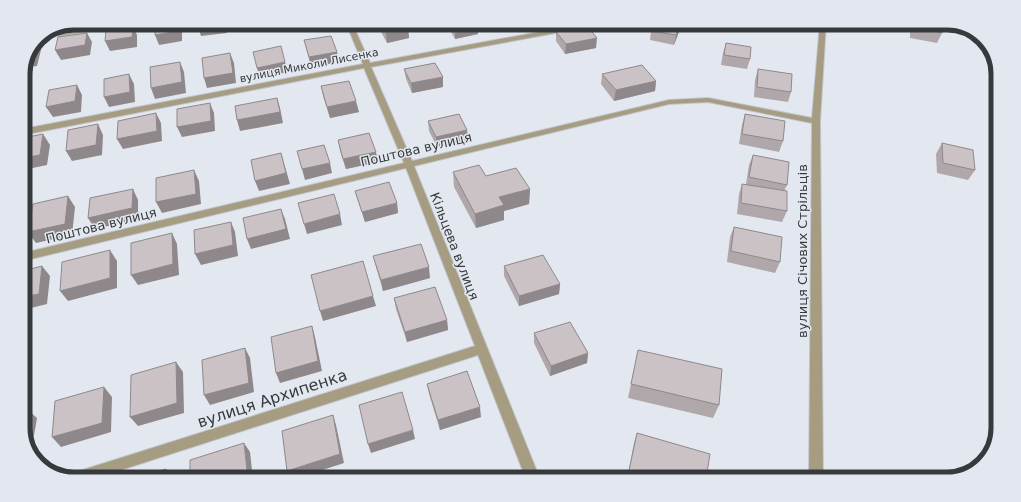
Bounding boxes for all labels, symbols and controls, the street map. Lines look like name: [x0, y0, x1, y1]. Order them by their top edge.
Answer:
street label: вулиця Миколи Лисенка: [239, 46, 380, 85]
street label: Поштова вулиця: [359, 129, 473, 170]
street label: вулиця Січових Стрільців: [795, 164, 810, 338]
street label: Кільцева вулиця: [427, 190, 482, 302]
street label: Поштова вулиця: [44, 204, 158, 247]
street label: вулиця Архипенка: [195, 365, 349, 432]

